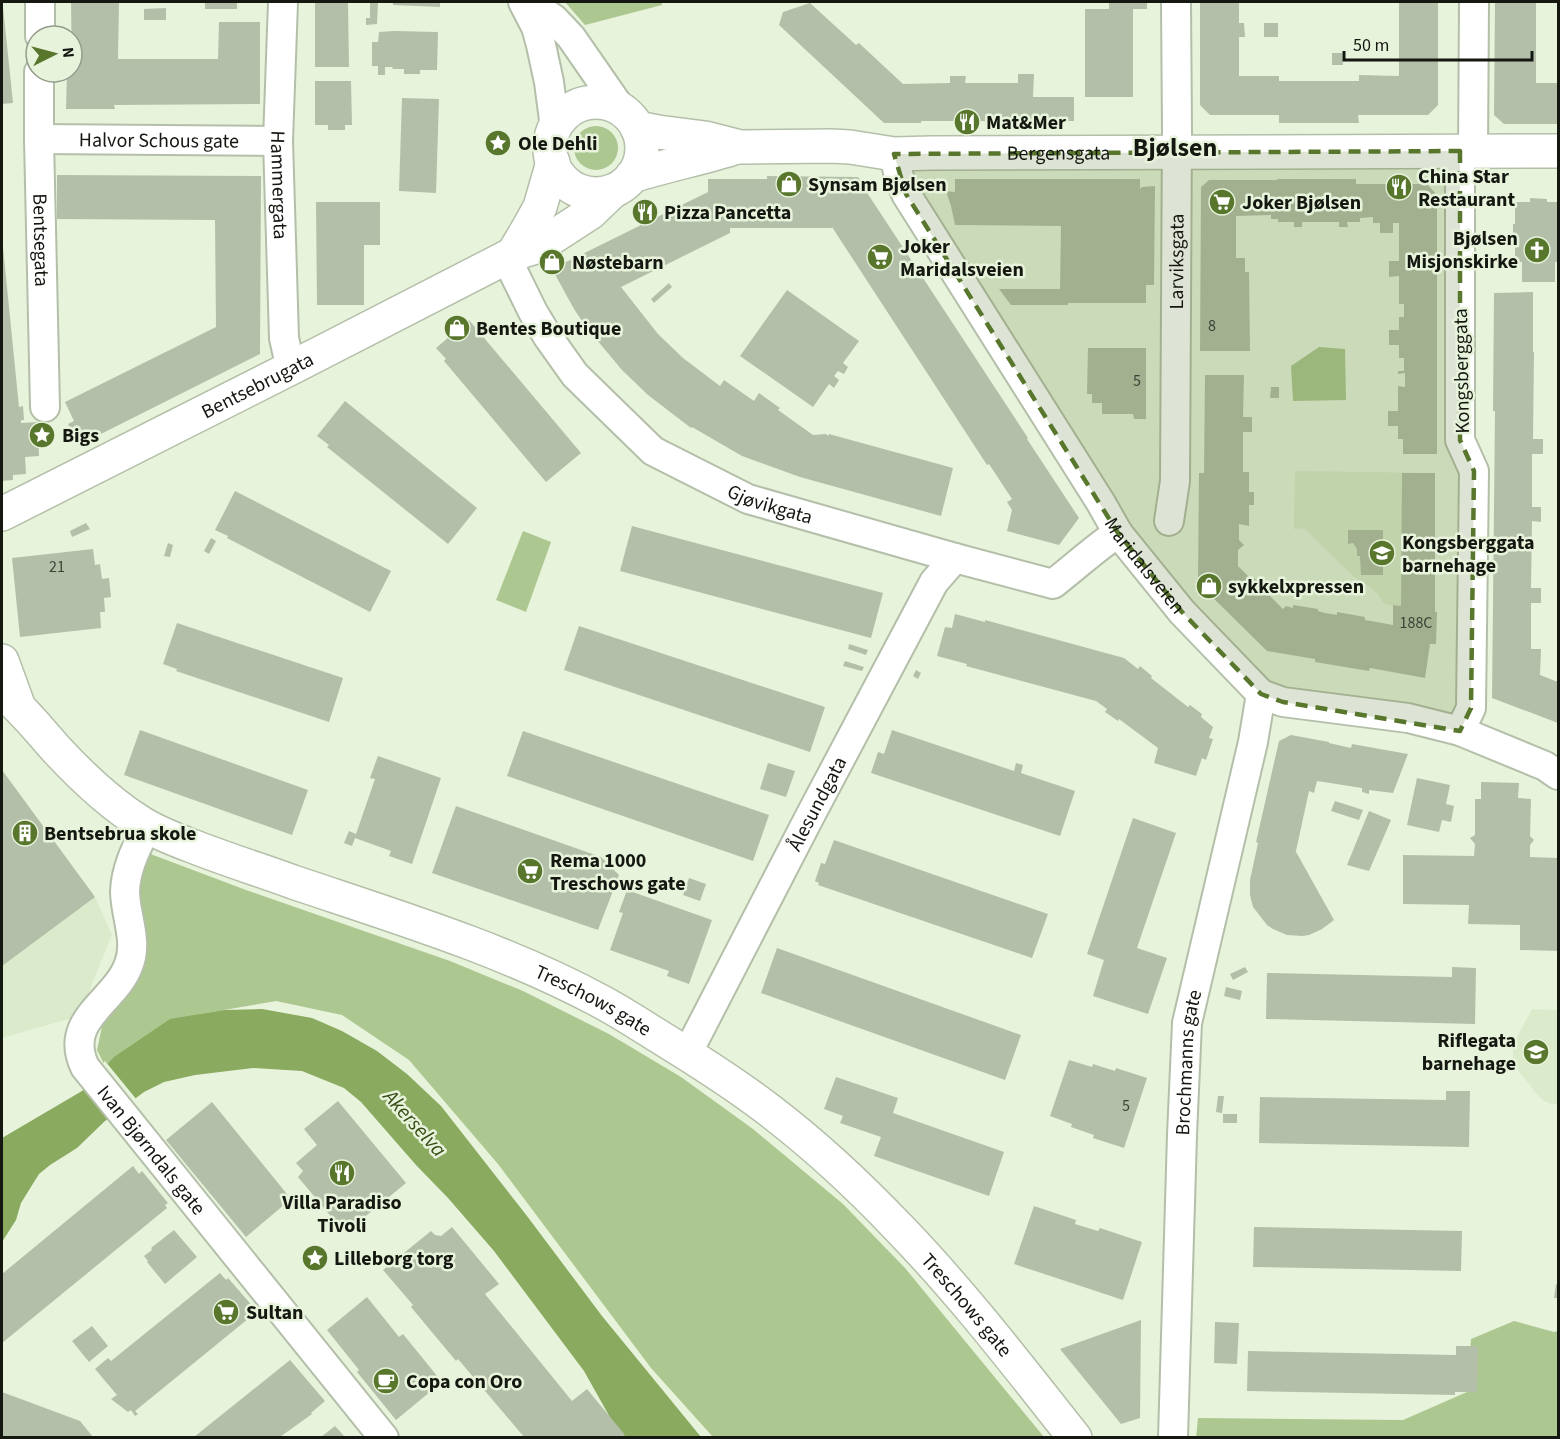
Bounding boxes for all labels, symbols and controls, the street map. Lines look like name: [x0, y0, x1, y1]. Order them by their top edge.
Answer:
north arrow: [24, 24, 84, 84]
scale bar: [1344, 24, 1532, 62]
text: 50 m: [1353, 33, 1389, 58]
text: N: [56, 46, 79, 59]
restaurant icon: Mat&Mer: [952, 107, 982, 137]
place label: Mat&Mer: [986, 109, 1066, 137]
street label: Halvor Schous gate: [79, 126, 239, 156]
place icon: Ole Dehli: [483, 128, 513, 158]
district label: Bjølsen: [1133, 129, 1217, 166]
street label: Hammergata: [263, 130, 294, 240]
place label: Ole Dehli: [518, 130, 597, 158]
street label: Bergensgata: [1007, 139, 1110, 168]
place label: China Star Restaurant: [1418, 163, 1515, 214]
shop icon: Synsam Bjølsen: [774, 169, 804, 199]
place label: Synsam Bjølsen: [808, 171, 947, 199]
restaurant icon: China Star Restaurant: [1384, 172, 1414, 202]
supermarket icon: Joker Bjølsen: [1207, 187, 1237, 217]
place label: Joker Bjølsen: [1242, 189, 1361, 217]
street label: Bentsegata: [25, 193, 55, 287]
restaurant icon: Pizza Pancetta: [630, 197, 660, 227]
place label: Pizza Pancetta: [664, 199, 791, 227]
street label: Larviksgata: [1163, 213, 1192, 309]
place label: Bjølsen Misjonskirke: [1406, 225, 1518, 276]
place label: Joker Maridalsveien: [900, 233, 1024, 284]
church icon: Bjølsen Misjonskirke: [1522, 235, 1552, 265]
supermarket icon: Joker Maridalsveien: [865, 242, 895, 272]
shop icon: Nøstebarn: [537, 247, 567, 277]
place label: Nøstebarn: [572, 249, 664, 277]
street label: Kongsberggata: [1447, 308, 1477, 434]
shop icon: Bentes Boutique: [442, 313, 472, 343]
place label: Bentes Boutique: [476, 315, 621, 343]
house number: 8: [1208, 315, 1216, 337]
street label: Bentsebrugata: [197, 346, 319, 426]
house number: 5: [1133, 370, 1141, 392]
place icon: Bigs: [27, 420, 57, 450]
place label: Bigs: [62, 422, 99, 450]
street label: Gjøvikgata: [722, 478, 816, 532]
street label: Maridalsveien: [1097, 513, 1191, 620]
place label: Kongsberggata barnehage: [1402, 529, 1535, 580]
school or university icon: Kongsberggata barnehage: [1367, 538, 1397, 568]
house number: 21: [49, 556, 65, 578]
shop icon: sykkelxpressen: [1194, 571, 1224, 601]
place label: sykkelxpressen: [1228, 573, 1364, 601]
house number: 188C: [1400, 612, 1433, 634]
street label: Ålesundgata: [781, 752, 854, 856]
building icon: Bentsebrua skole: [10, 818, 40, 848]
place label: Bentsebrua skole: [44, 820, 196, 848]
place label: Rema 1000 Treschows gate: [550, 847, 686, 898]
supermarket icon: Rema 1000 Treschows gate: [515, 856, 545, 886]
street label: Treschows gate: [530, 958, 657, 1043]
street label: Brochmanns gate: [1169, 987, 1209, 1136]
place label: Riflegata barnehage: [1422, 1027, 1516, 1078]
school or university icon: Riflegata barnehage: [1521, 1037, 1551, 1067]
street label: Ivan Bjørndals gate: [90, 1080, 212, 1221]
water label: Akerselva: [375, 1081, 454, 1163]
house number: 5: [1122, 1095, 1130, 1117]
restaurant icon: Villa Paradiso Tivoli: [327, 1158, 357, 1188]
place label: Villa Paradiso Tivoli: [281, 1189, 402, 1240]
place icon: Lilleborg torg: [300, 1243, 330, 1273]
place label: Lilleborg torg: [334, 1245, 454, 1273]
street label: Treschows gate: [914, 1247, 1018, 1363]
supermarket icon: Sultan: [211, 1297, 241, 1327]
place label: Sultan: [246, 1299, 303, 1327]
cafe icon: Copa con Oro: [371, 1366, 401, 1396]
place label: Copa con Oro: [406, 1368, 522, 1396]

